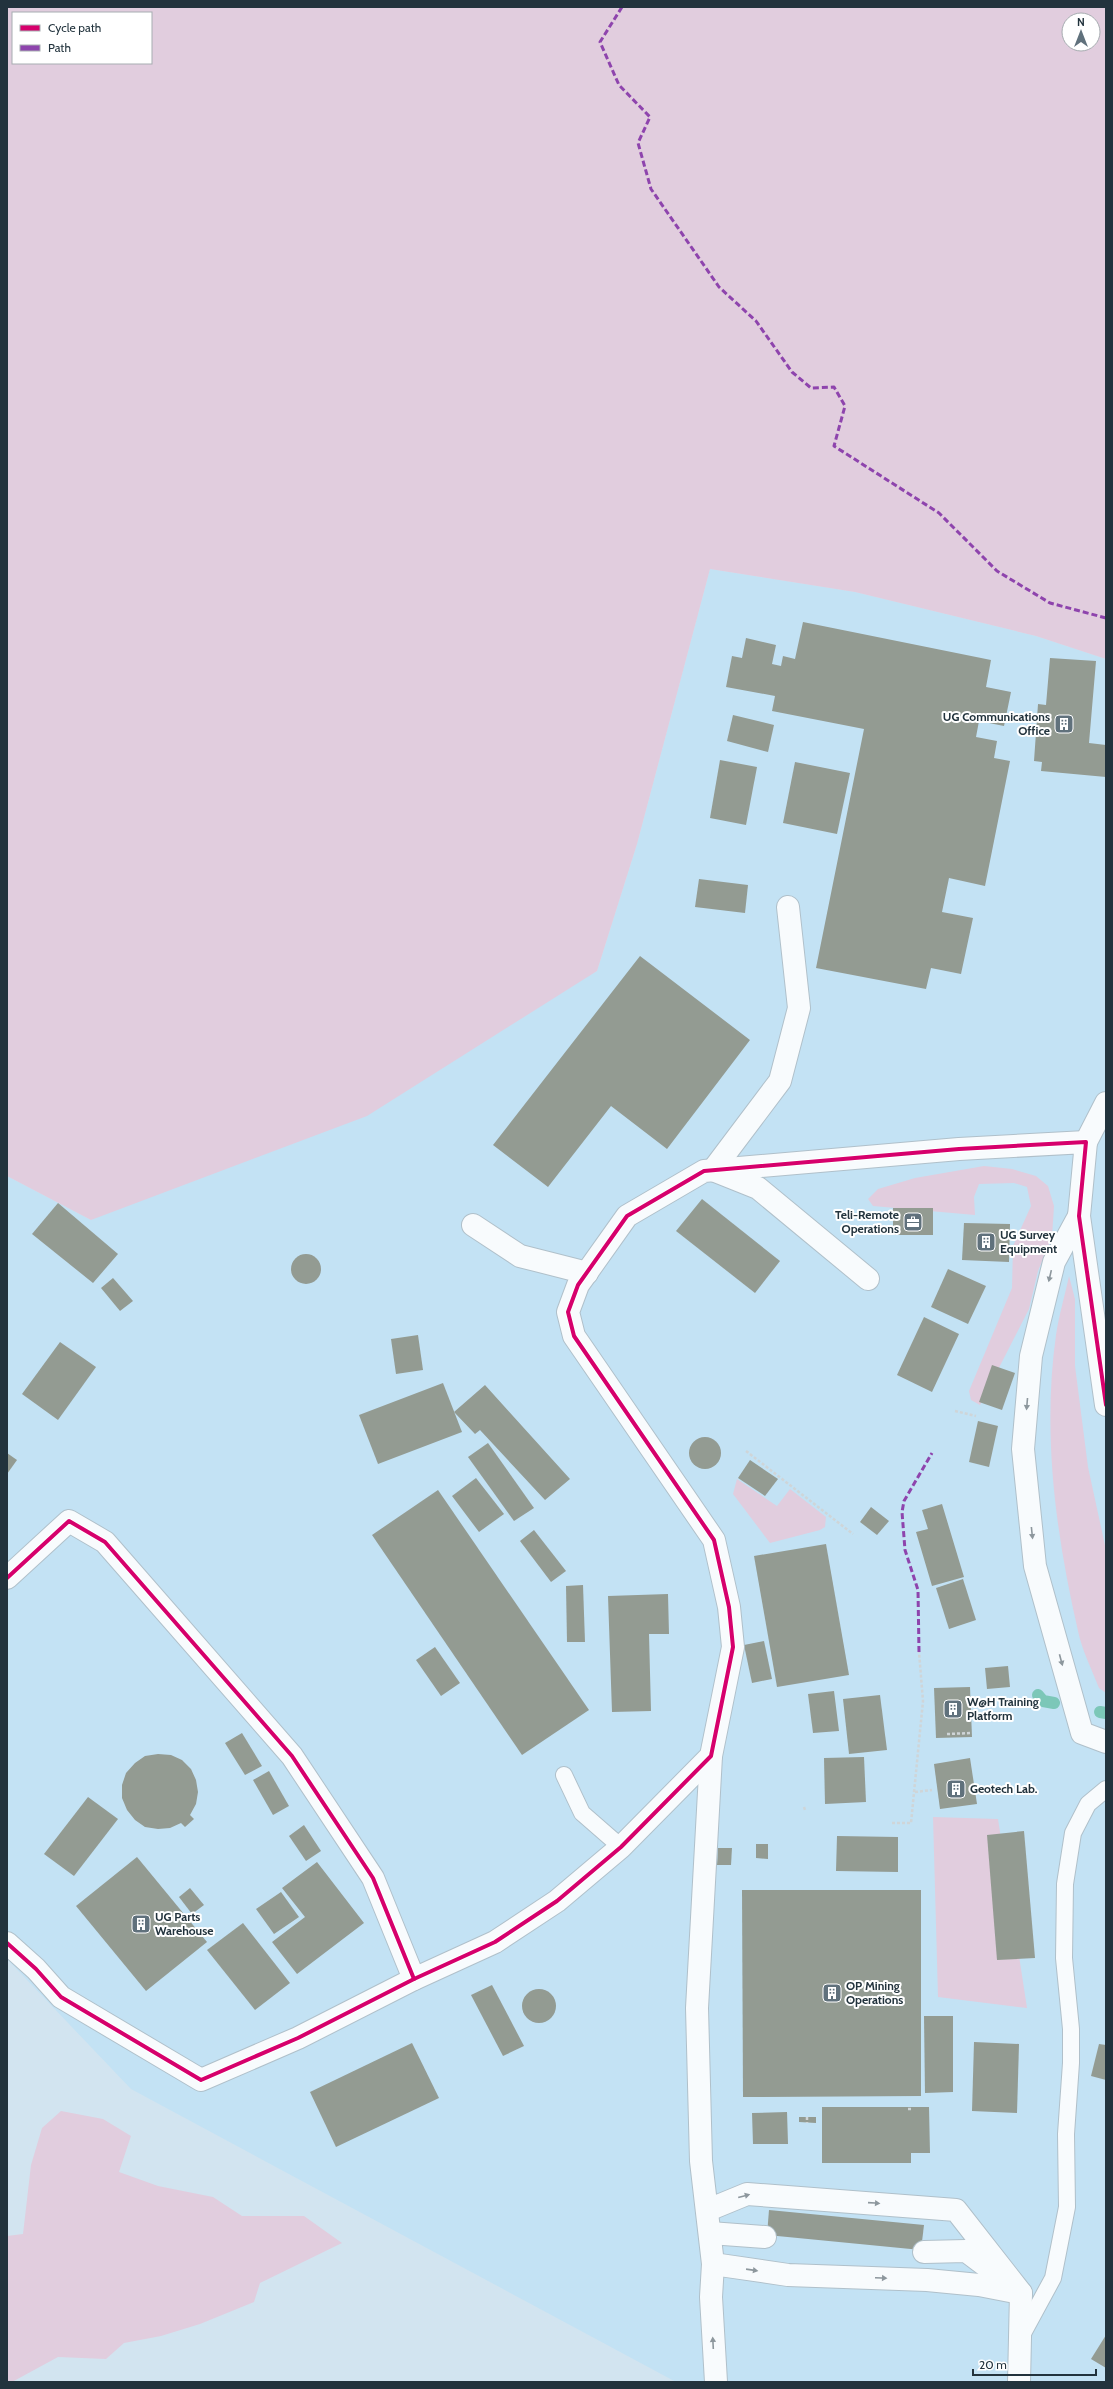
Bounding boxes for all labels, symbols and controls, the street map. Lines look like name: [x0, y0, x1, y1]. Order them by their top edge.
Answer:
legend: [12, 12, 152, 64]
north arrow: [1061, 12, 1101, 52]
text: N: [1077, 15, 1085, 29]
text: Cycle path: [48, 20, 101, 35]
text: Path: [48, 40, 71, 55]
place label: UG Communications Office: [943, 709, 1050, 738]
building icon: UG Communications Office: [1053, 713, 1075, 735]
place label: Teli-Remote Operations: [835, 1207, 899, 1236]
office icon: Teli-Remote Operations: [902, 1211, 924, 1233]
place label: UG Survey Equipment: [1000, 1227, 1057, 1256]
building icon: UG Survey Equipment: [975, 1231, 997, 1253]
one-way arrow: [1047, 1270, 1053, 1283]
one-way arrow: [1024, 1398, 1031, 1410]
one-way arrow: [1029, 1527, 1035, 1539]
one-way arrow: [1058, 1654, 1064, 1666]
place label: W@H Training Platform: [967, 1694, 1039, 1723]
building icon: W@H Training Platform: [942, 1698, 964, 1720]
building icon: Geotech Lab.: [945, 1778, 967, 1800]
place label: Geotech Lab.: [970, 1781, 1038, 1796]
place label: UG Parts Warehouse: [155, 1909, 213, 1938]
building icon: UG Parts Warehouse: [130, 1913, 152, 1935]
place label: OP Mining Operations: [846, 1978, 903, 2007]
building icon: OP Mining Operations: [821, 1982, 843, 2004]
one-way arrow: [739, 2193, 751, 2199]
one-way arrow: [868, 2200, 880, 2207]
one-way arrow: [746, 2267, 758, 2273]
one-way arrow: [875, 2275, 887, 2282]
one-way arrow: [710, 2337, 717, 2349]
scale bar: [973, 2351, 1096, 2377]
text: 20 m: [979, 2357, 1007, 2372]

